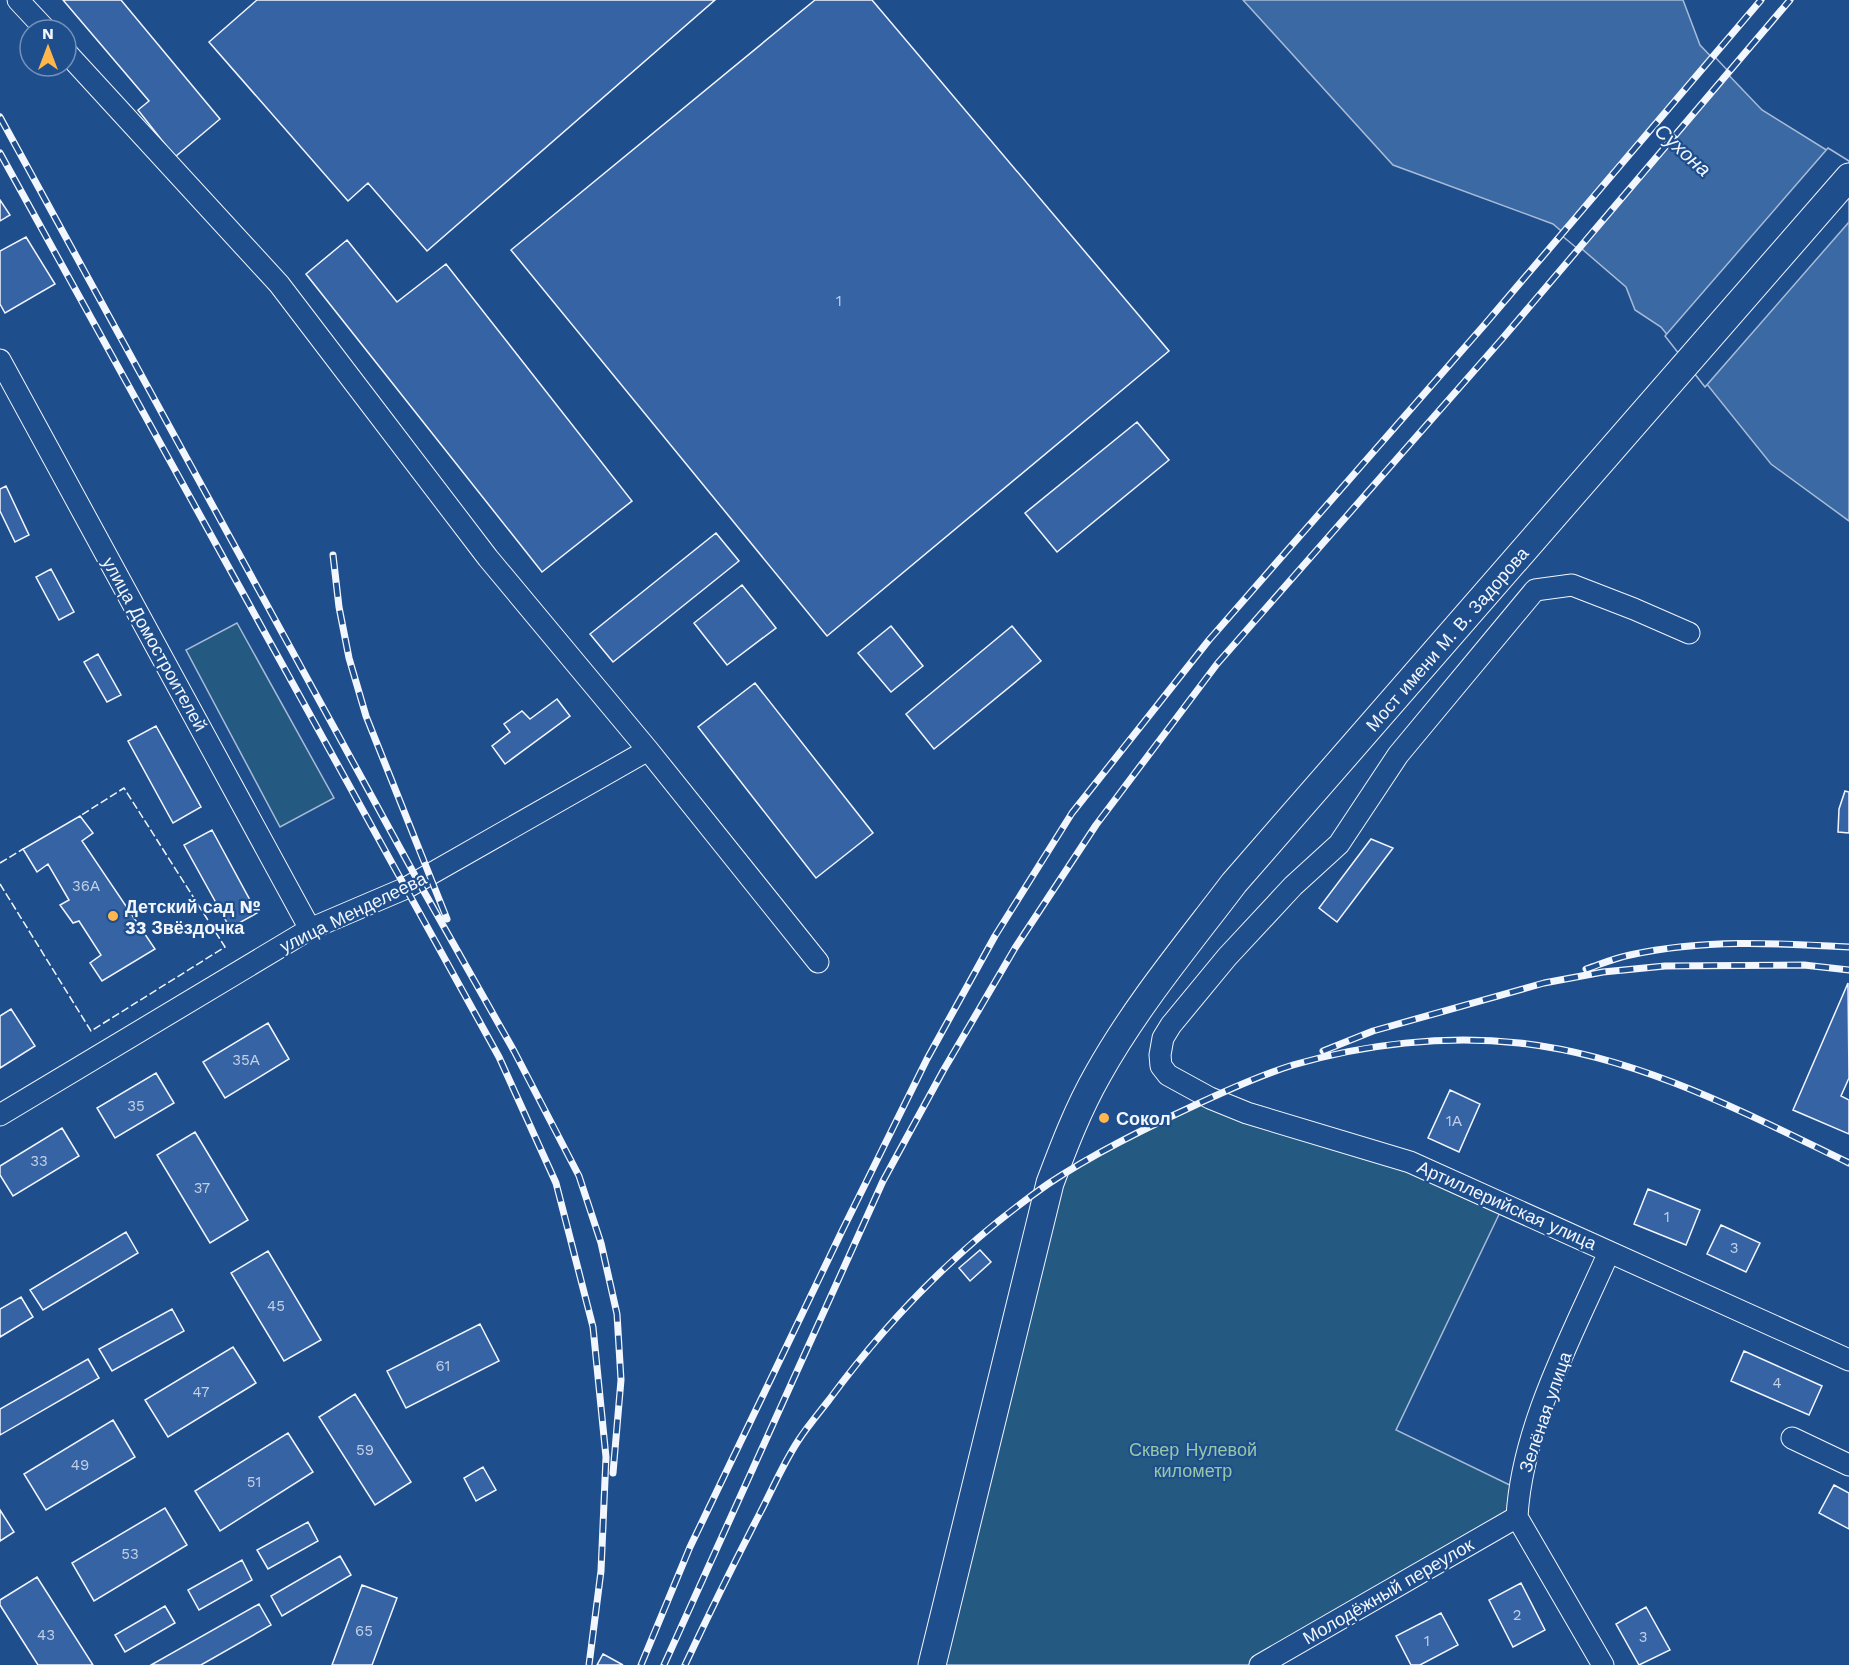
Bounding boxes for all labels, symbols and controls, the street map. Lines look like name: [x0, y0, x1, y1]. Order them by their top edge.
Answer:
north arrow: [18, 18, 78, 78]
text: N: [42, 24, 54, 43]
water label: Сухона: [1650, 119, 1716, 181]
house number: 1: [836, 292, 842, 310]
street label: Мост имени М. В. Задорова: [1361, 542, 1533, 735]
street label: улица Домостроителей: [98, 553, 212, 735]
street label: улица Менделеева: [276, 867, 431, 957]
house number: 36А: [72, 877, 100, 895]
place label: Детский сад № 33 Звёздочка: [125, 896, 261, 938]
marker: Детский сад № 33 Звёздочка: [106, 909, 120, 923]
house number: 35А: [232, 1051, 260, 1069]
house number: 35: [127, 1097, 145, 1115]
place label: Сокол: [1116, 1108, 1171, 1129]
marker: Сокол: [1097, 1111, 1111, 1125]
house number: 1А: [1446, 1112, 1462, 1130]
house number: 33: [30, 1152, 48, 1170]
street label: Артиллерийская улица: [1414, 1156, 1601, 1254]
house number: 37: [194, 1179, 210, 1197]
house number: 1: [1664, 1208, 1670, 1226]
house number: 3: [1730, 1239, 1738, 1257]
house number: 45: [267, 1297, 285, 1315]
street label: Зелёная улица: [1515, 1348, 1576, 1475]
house number: 61: [436, 1357, 450, 1375]
house number: 4: [1772, 1374, 1782, 1392]
house number: 47: [193, 1383, 209, 1401]
park label: Сквер Нулевой километр: [1129, 1439, 1257, 1481]
house number: 59: [356, 1441, 374, 1459]
house number: 49: [71, 1456, 89, 1474]
house number: 51: [247, 1473, 261, 1491]
street label: Молодёжный переулок: [1299, 1533, 1477, 1648]
house number: 53: [121, 1545, 139, 1563]
house number: 2: [1513, 1606, 1521, 1624]
house number: 65: [355, 1622, 373, 1640]
house number: 43: [37, 1626, 55, 1644]
house number: 3: [1639, 1628, 1647, 1646]
house number: 1: [1424, 1632, 1430, 1650]

